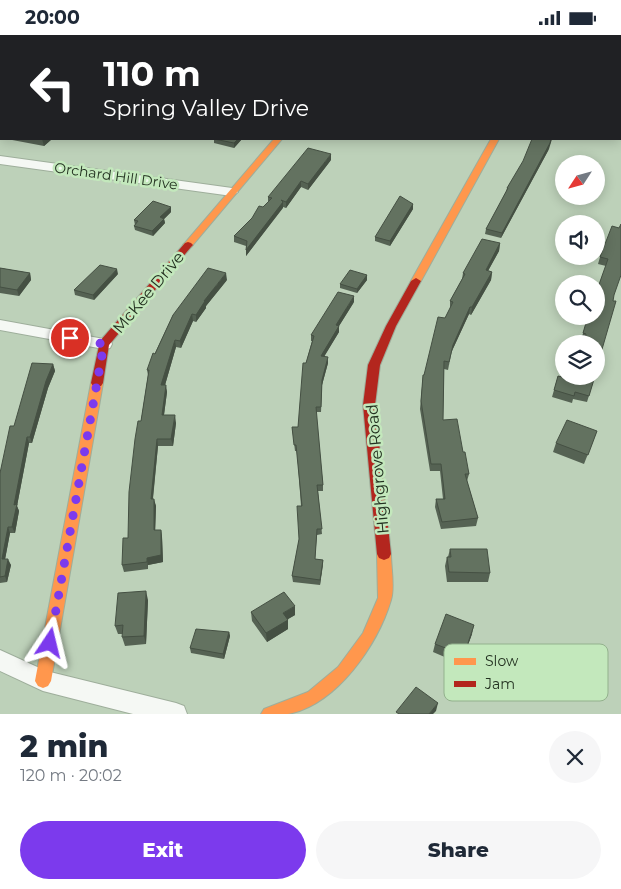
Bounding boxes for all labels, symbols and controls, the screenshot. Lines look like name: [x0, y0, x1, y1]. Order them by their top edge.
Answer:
text: 20:00: [25, 6, 80, 29]
text: 110 m: [103, 52, 201, 95]
icon: left: [20, 55, 85, 120]
text: Spring Valley Drive: [103, 95, 309, 122]
north arrow: [555, 155, 605, 205]
map controls: [555, 155, 605, 385]
street label: Orchard Hill Drive: [53, 158, 179, 194]
button: sound: [555, 215, 605, 265]
street label: McKee Drive: [109, 248, 188, 337]
button: search: [555, 275, 605, 325]
pin: [49, 317, 91, 359]
icon: arrive: [56, 324, 84, 352]
button: layers: [555, 335, 605, 385]
street label: Highgrove Road: [362, 403, 393, 535]
position arrow: [23, 616, 75, 668]
legend: [444, 644, 608, 701]
text: Slow: [485, 652, 519, 670]
text: Jam: [484, 675, 515, 693]
text: 2 min: [20, 728, 108, 765]
button: close: [549, 731, 601, 783]
text: 120 m · 20:02: [20, 766, 122, 785]
button: Exit: [20, 821, 306, 879]
button: Share: [316, 821, 601, 879]

